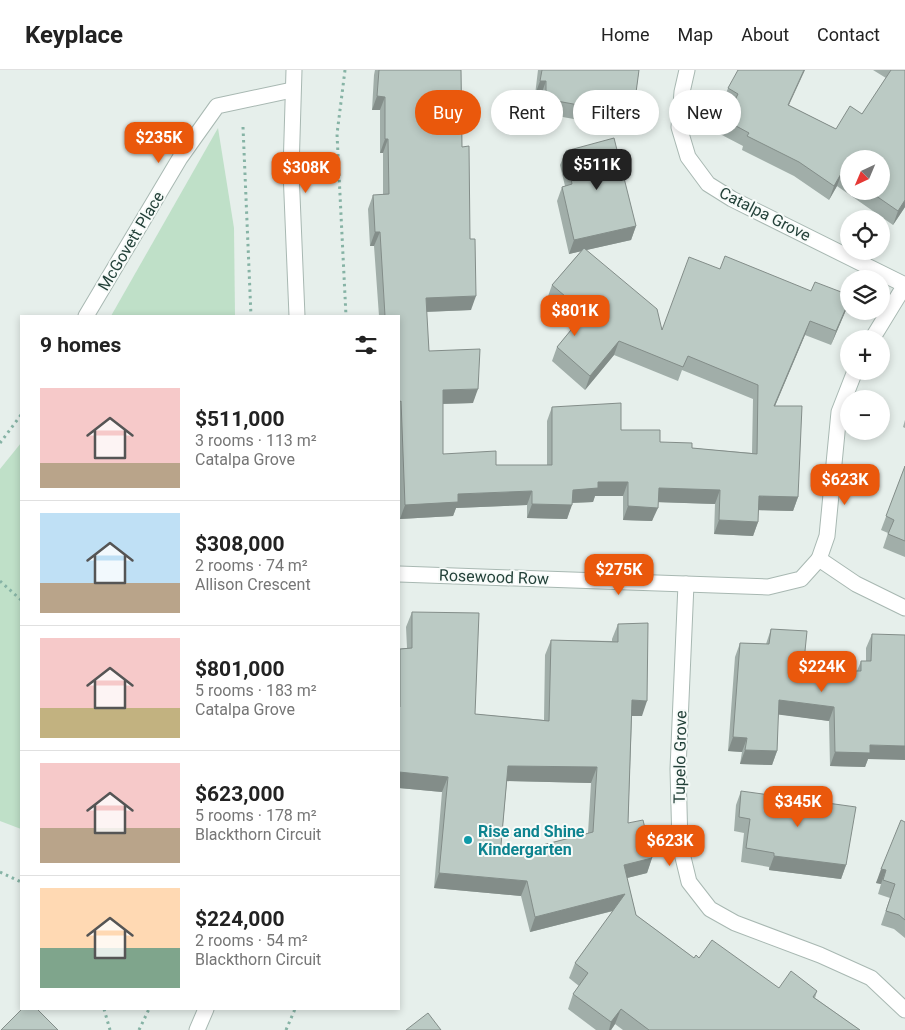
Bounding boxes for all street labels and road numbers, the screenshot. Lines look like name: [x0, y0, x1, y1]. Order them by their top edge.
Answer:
street label: Catalpa Grove: [716, 183, 814, 245]
street label: McGovett Place: [94, 188, 168, 294]
street label: Rosewood Row: [439, 566, 549, 588]
street label: Tupelo Grove: [670, 710, 690, 804]

